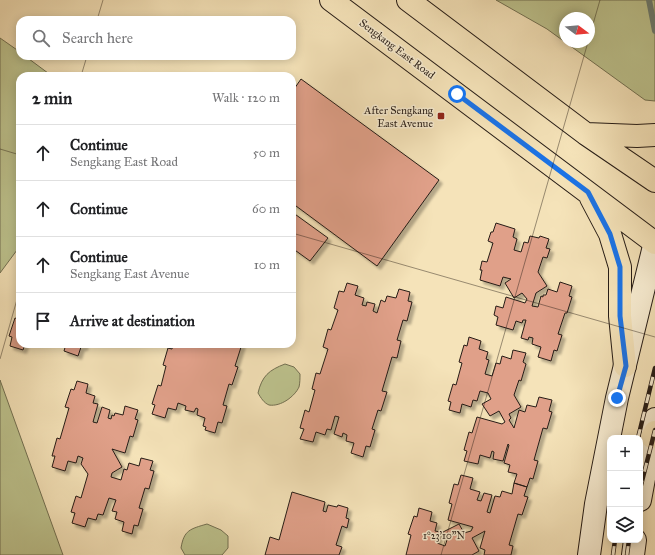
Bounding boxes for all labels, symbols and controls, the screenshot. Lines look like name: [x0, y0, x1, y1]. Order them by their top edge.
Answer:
north arrow: [559, 12, 595, 48]
search box: [16, 16, 296, 60]
street label: Sengkang East Road: [357, 16, 438, 82]
icon: search: [30, 27, 52, 49]
text: Search here: [62, 29, 133, 47]
route start: [448, 85, 466, 103]
text: 2 min: [32, 88, 72, 109]
text: Walk · 120 m: [212, 90, 280, 106]
place label: After Sengkang East Avenue: [363, 104, 434, 130]
marker: After Sengkang East Avenue: [436, 111, 446, 121]
text: Continue: [70, 136, 128, 154]
icon: ahead: [32, 142, 54, 164]
text: 50 m: [253, 145, 280, 161]
text: Sengkang East Road: [70, 154, 178, 170]
icon: ahead: [32, 198, 54, 220]
text: Continue: [70, 200, 128, 218]
text: 60 m: [252, 201, 280, 217]
text: Continue: [70, 248, 128, 266]
icon: ahead: [32, 254, 54, 276]
text: 10 m: [254, 257, 280, 273]
text: Sengkang East Avenue: [70, 266, 189, 282]
icon: arrive: [32, 310, 54, 332]
text: Arrive at destination: [70, 312, 195, 330]
route end: [608, 389, 626, 407]
map controls: [607, 435, 643, 543]
button: +: [607, 435, 643, 471]
button: −: [607, 471, 643, 507]
button: layers: [607, 507, 643, 543]
text: 1°23'10"N: [423, 530, 465, 542]

